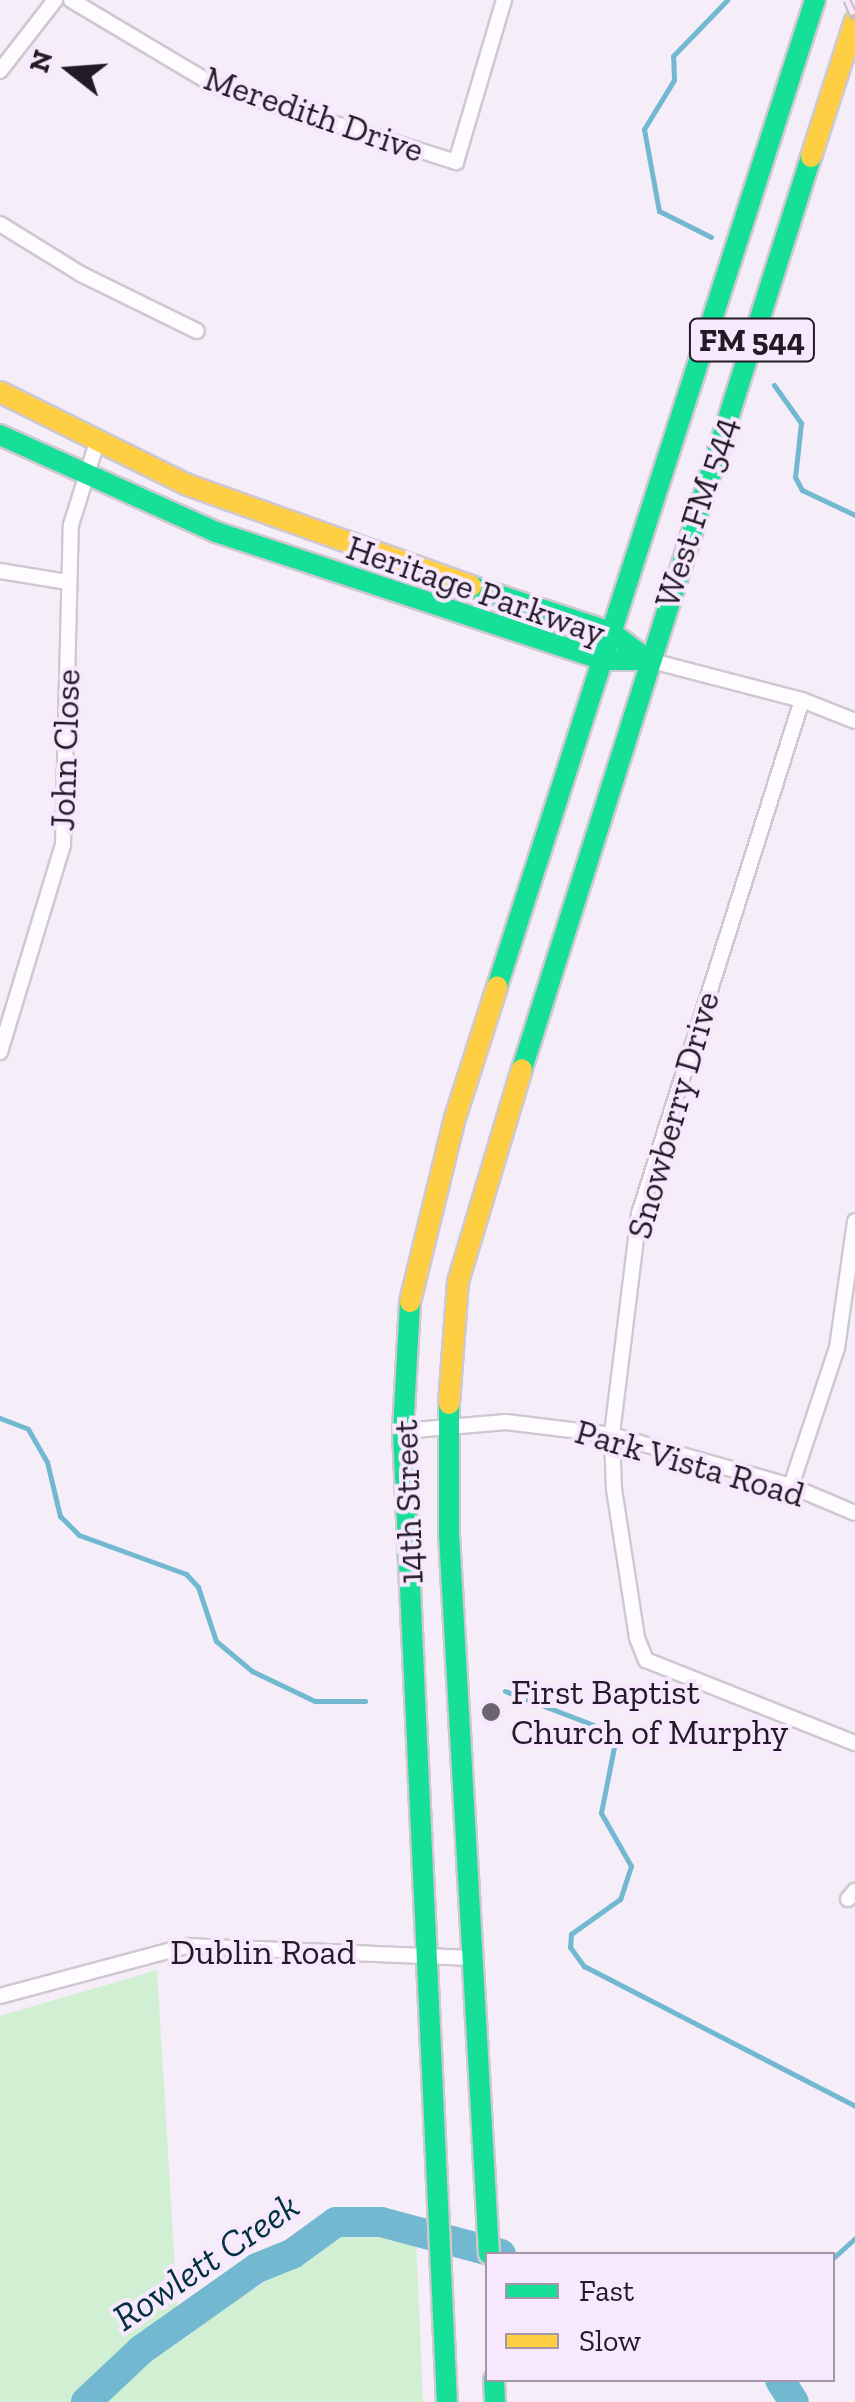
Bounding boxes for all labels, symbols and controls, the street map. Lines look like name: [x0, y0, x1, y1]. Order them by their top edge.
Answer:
north arrow: [20, 20, 120, 120]
text: N: [22, 46, 60, 76]
street label: Meredith Drive: [199, 57, 429, 171]
road number: FM 544: [687, 313, 817, 367]
street label: West FM 544: [645, 411, 747, 613]
street label: Heritage Parkway: [341, 526, 611, 654]
street label: John Close: [41, 668, 89, 832]
street label: Snowberry Drive: [618, 986, 728, 1244]
street label: Park Vista Road: [570, 1410, 810, 1516]
street label: 14th Street: [384, 1419, 432, 1585]
place label: First Baptist Church of Murphy: [511, 1671, 789, 1753]
marker: First Baptist Church of Murphy: [480, 1701, 502, 1723]
street label: Dublin Road: [170, 1931, 356, 1973]
water label: Rowlett Creek: [104, 2183, 308, 2341]
legend: [485, 2252, 835, 2382]
text: Fast: [579, 2273, 634, 2309]
text: Slow: [579, 2323, 641, 2359]

